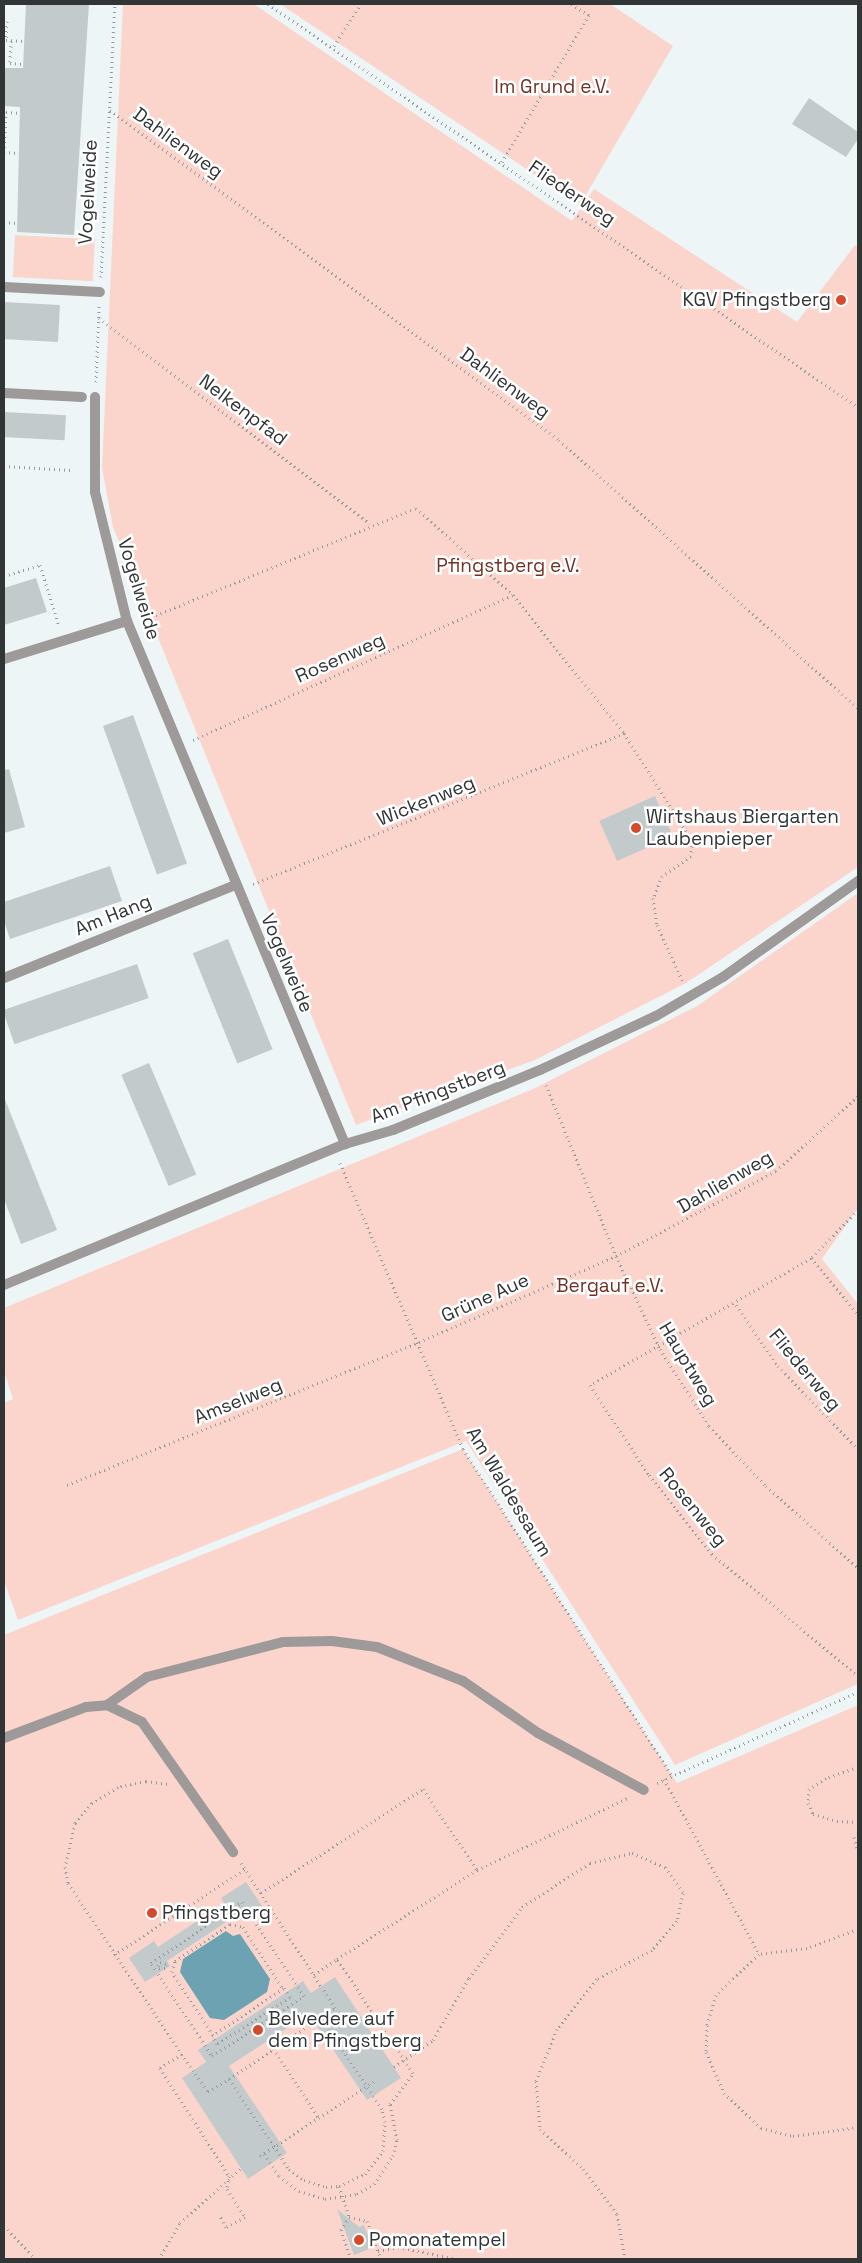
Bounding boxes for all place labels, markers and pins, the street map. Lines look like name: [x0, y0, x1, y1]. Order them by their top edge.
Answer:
place label: KGV Pfingstberg: [682, 289, 831, 311]
marker: KGV Pfingstberg: [835, 294, 847, 306]
place label: Wirtshaus Biergarten Laubenpieper: [646, 806, 839, 850]
marker: Wirtshaus Biergarten Laubenpieper: [630, 822, 642, 834]
place label: Pfingstberg: [162, 1902, 271, 1924]
marker: Pfingstberg: [146, 1907, 158, 1919]
place label: Belvedere auf dem Pfingstberg: [268, 2008, 422, 2052]
marker: Belvedere auf dem Pfingstberg: [252, 2024, 264, 2036]
place label: Pomonatempel: [369, 2229, 506, 2251]
marker: Pomonatempel: [353, 2234, 365, 2246]

